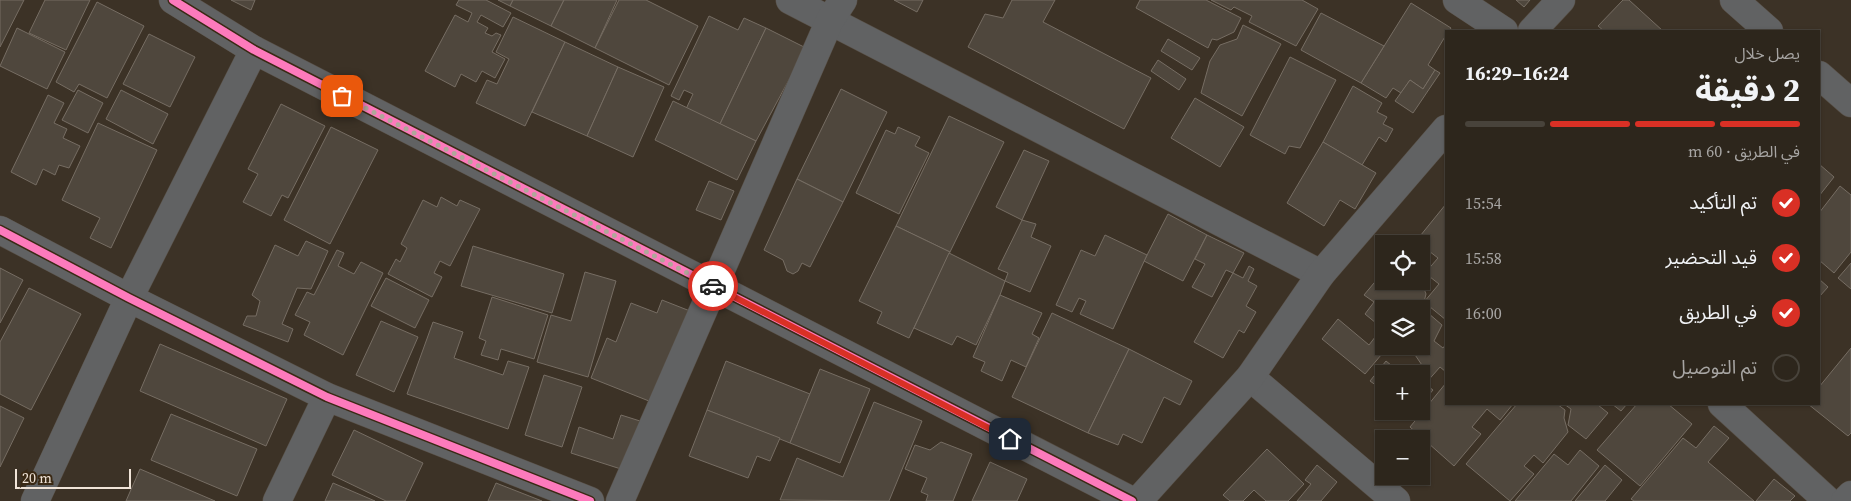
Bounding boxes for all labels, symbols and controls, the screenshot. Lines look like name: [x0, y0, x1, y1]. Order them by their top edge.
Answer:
text: يصل خلال: [1734, 42, 1800, 64]
text: 16:24–16:29: [1465, 60, 1569, 86]
text: 2 دقيقة: [1695, 68, 1800, 112]
pin: [321, 75, 363, 117]
icon: bag: [328, 82, 356, 110]
text: في الطريق · 60 m: [1688, 140, 1800, 162]
text: تم التأكيد: [1689, 189, 1757, 215]
icon: check: [1772, 189, 1800, 217]
text: 15:54: [1465, 192, 1502, 214]
map controls: [1375, 235, 1430, 485]
button: locate: [1375, 235, 1430, 290]
text: قيد التحضير: [1666, 244, 1757, 270]
icon: check: [1772, 244, 1800, 272]
text: 15:58: [1465, 247, 1502, 269]
courier: [688, 261, 738, 311]
icon: car: [699, 272, 727, 300]
text: في الطريق: [1679, 299, 1757, 325]
icon: check: [1772, 299, 1800, 327]
button: layers: [1375, 300, 1430, 355]
text: 16:00: [1465, 302, 1502, 324]
text: تم التوصيل: [1673, 354, 1757, 380]
button: +: [1375, 365, 1430, 420]
pin: [989, 418, 1031, 460]
icon: home: [996, 425, 1024, 453]
button: −: [1375, 430, 1430, 485]
scale bar: [15, 466, 131, 489]
text: 20 m: [22, 468, 52, 488]

